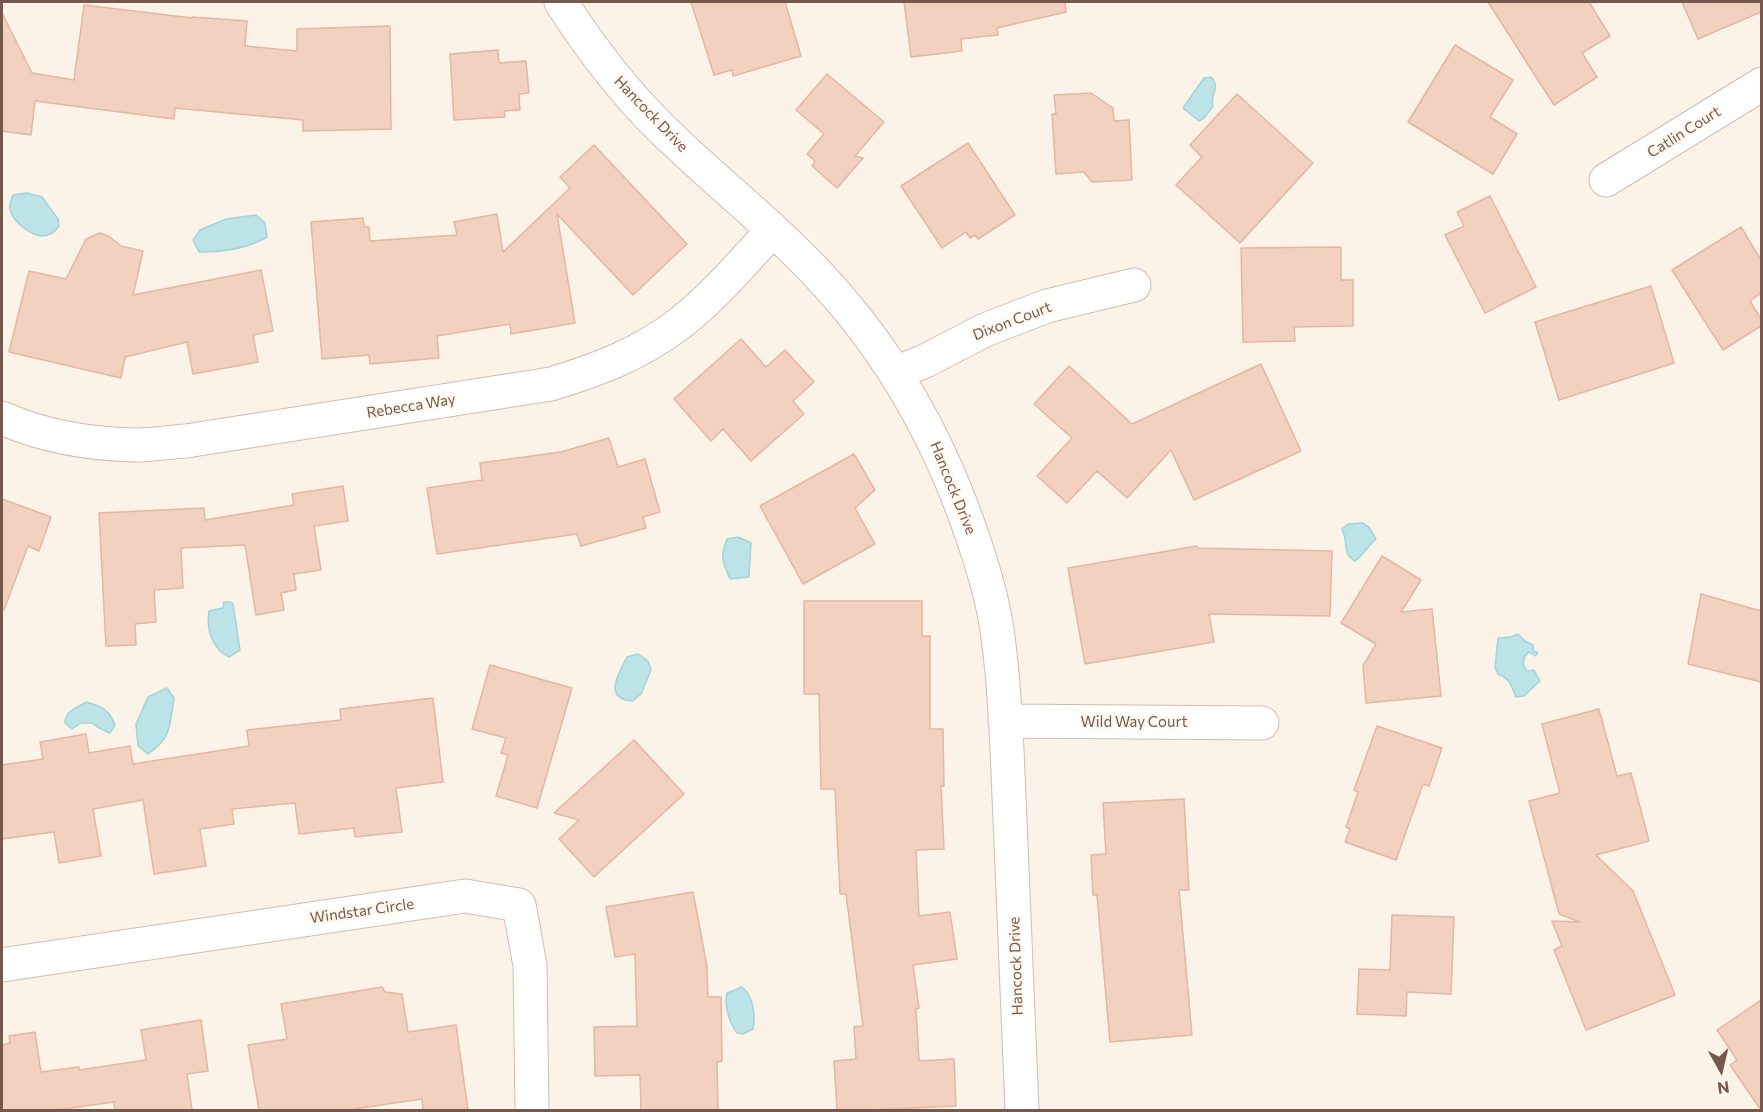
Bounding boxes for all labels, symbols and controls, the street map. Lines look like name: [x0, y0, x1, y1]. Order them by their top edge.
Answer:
street label: Hancock Drive: [610, 72, 692, 156]
street label: Catlin Court: [1644, 102, 1724, 162]
street label: Dixon Court: [970, 298, 1054, 344]
street label: Rebecca Way: [365, 390, 457, 422]
street label: Hancock Drive: [926, 439, 980, 537]
street label: Wild Way Court: [1080, 713, 1188, 731]
street label: Windstar Circle: [309, 895, 415, 927]
street label: Hancock Drive: [1005, 916, 1027, 1016]
north arrow: [1691, 1040, 1751, 1100]
text: N: [1716, 1078, 1731, 1099]

